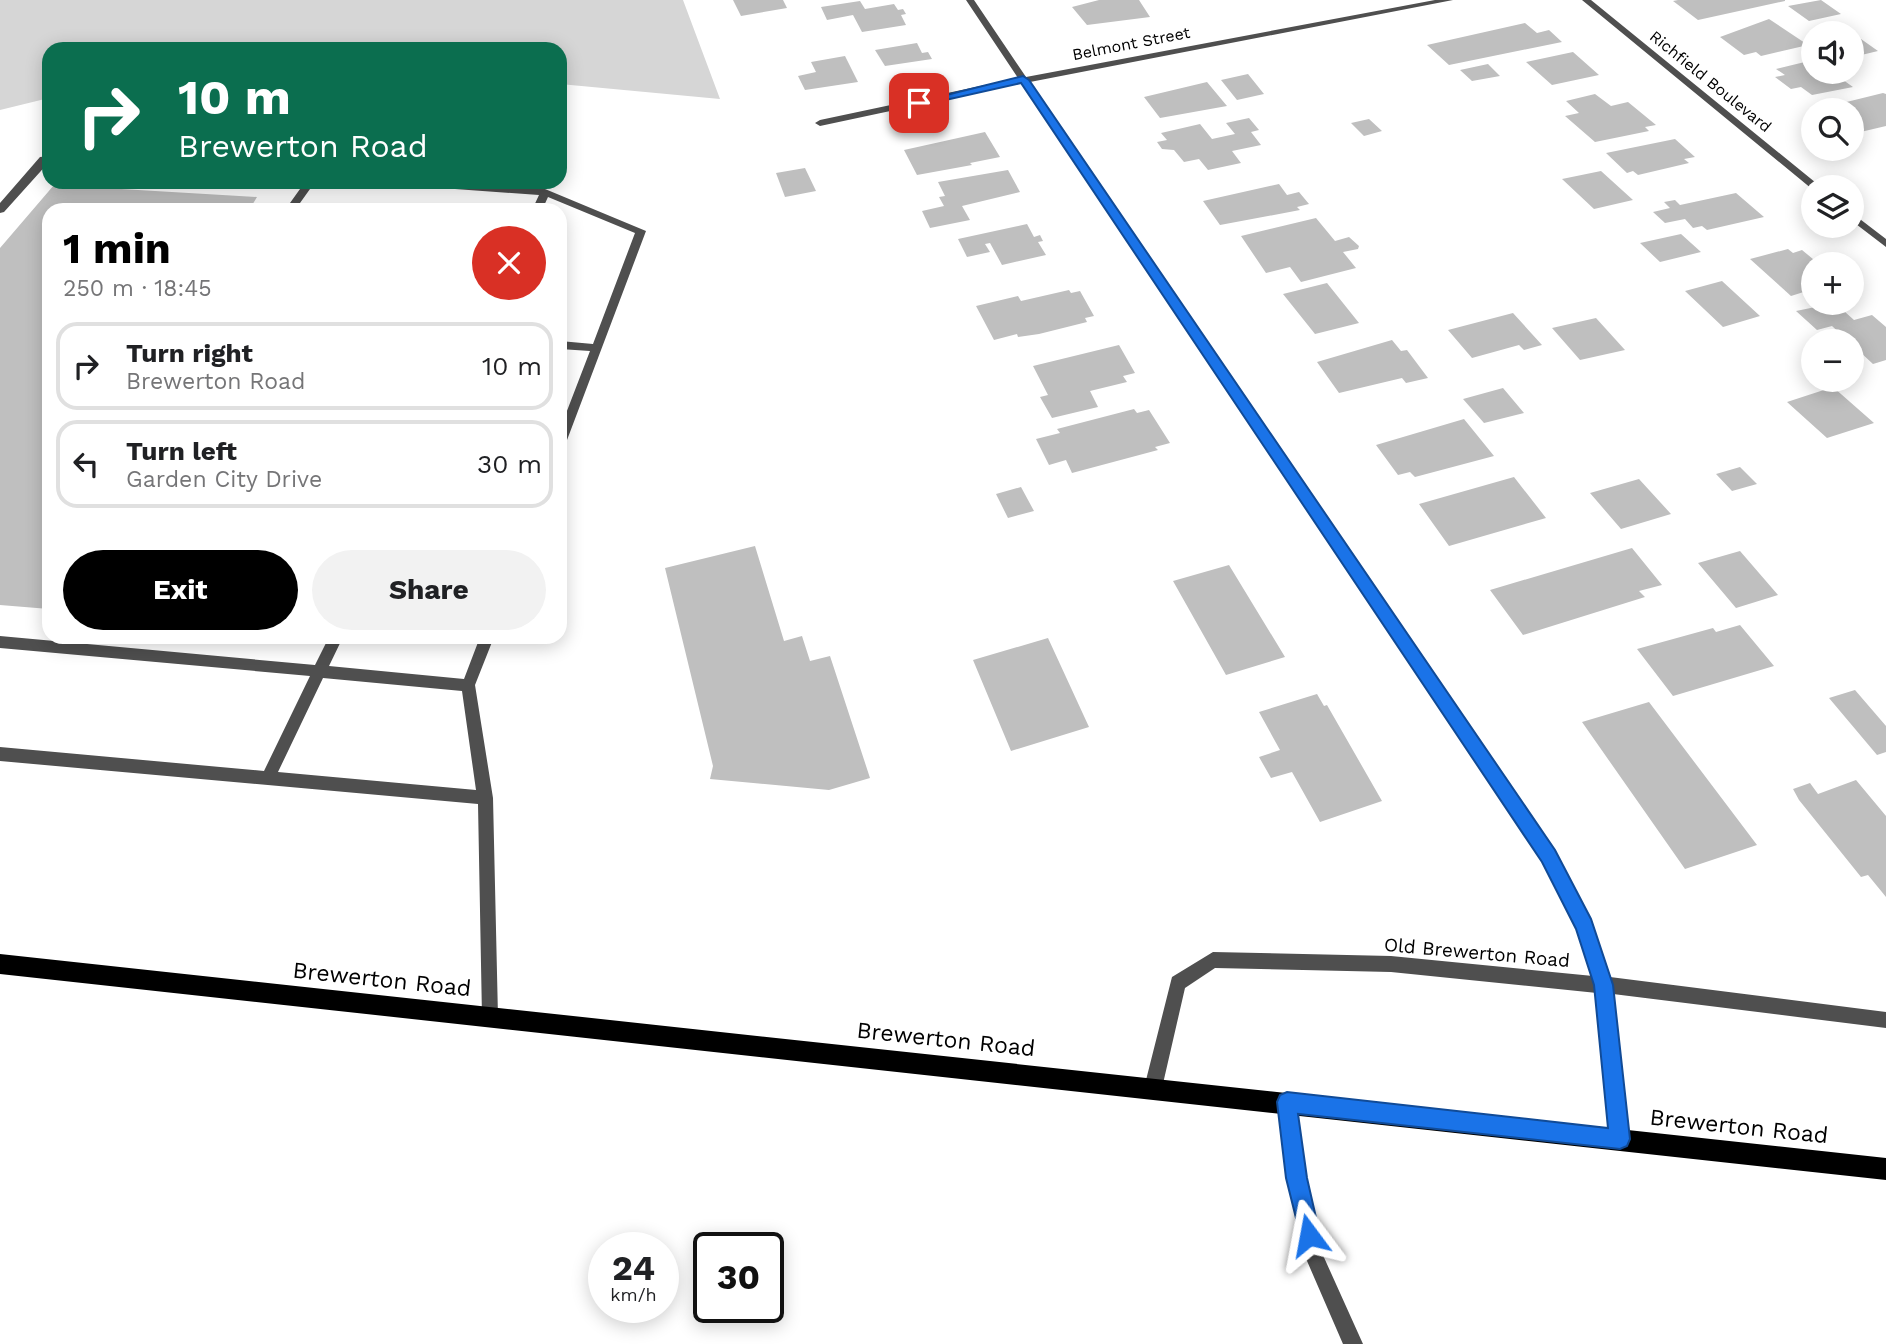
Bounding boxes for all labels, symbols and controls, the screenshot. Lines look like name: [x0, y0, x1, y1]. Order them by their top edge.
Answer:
map controls: [1801, 21, 1864, 392]
button: sound: [1801, 21, 1864, 84]
street label: Belmont Street: [1071, 23, 1192, 64]
street label: Richfield Boulevard: [1646, 26, 1775, 136]
text: 10 m: [178, 68, 291, 126]
icon: right: [63, 70, 154, 161]
pin: [889, 73, 949, 133]
icon: arrive: [900, 84, 938, 122]
button: search: [1801, 98, 1864, 161]
text: Brewerton Road: [178, 127, 428, 165]
button: layers: [1801, 175, 1864, 238]
text: 1 min: [63, 224, 171, 273]
button: close: [472, 226, 546, 300]
button: +: [1801, 252, 1864, 315]
text: 250 m · 18:45: [63, 275, 212, 302]
button: −: [1801, 329, 1864, 392]
text: Turn right: [126, 338, 253, 368]
icon: right: [67, 347, 105, 385]
text: 10 m: [482, 351, 542, 381]
text: Brewerton Road: [126, 368, 306, 395]
text: Turn left: [126, 436, 237, 466]
icon: left: [67, 445, 105, 483]
text: 30 m: [477, 449, 542, 479]
text: Garden City Drive: [126, 466, 322, 493]
button: Exit: [63, 550, 298, 630]
button: Share: [312, 550, 546, 630]
street label: Old Brewerton Road: [1383, 933, 1571, 972]
street label: Brewerton Road: [291, 957, 473, 1002]
street label: Brewerton Road: [855, 1017, 1037, 1062]
street label: Brewerton Road: [1648, 1104, 1830, 1149]
position arrow: [1272, 1198, 1346, 1272]
speed limit sign: 30: [693, 1232, 784, 1323]
text: 24: [612, 1247, 655, 1289]
text: km/h: [610, 1284, 657, 1305]

